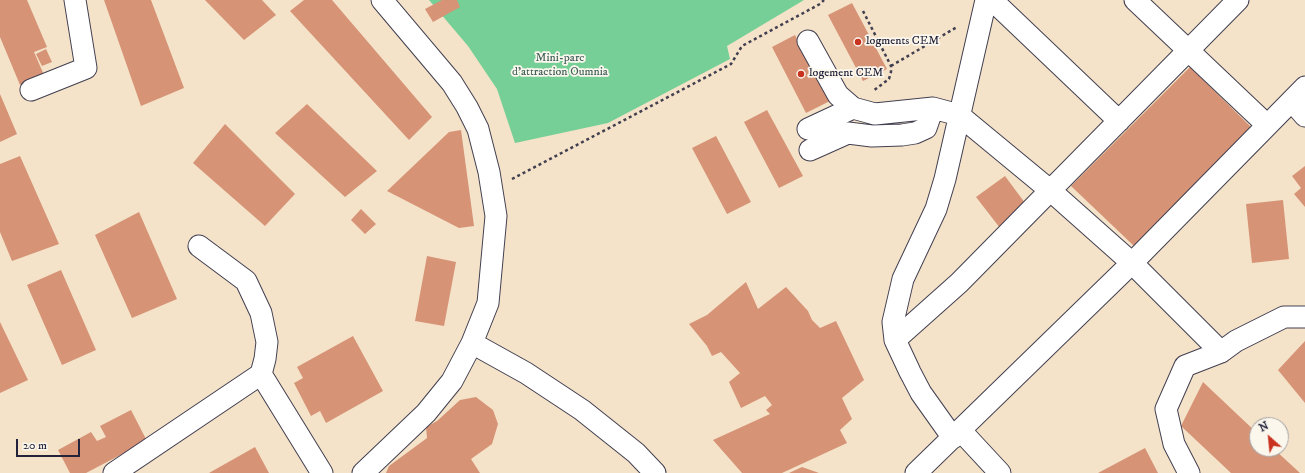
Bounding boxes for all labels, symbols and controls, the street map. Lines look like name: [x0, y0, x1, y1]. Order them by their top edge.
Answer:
place label: logments CEM: [866, 35, 939, 49]
marker: logments CEM: [853, 37, 863, 47]
park label: Mini-parc d’attraction Oumnia: [512, 52, 608, 80]
place label: logement CEM: [809, 67, 883, 81]
marker: logement CEM: [796, 69, 806, 79]
north arrow: [1249, 417, 1289, 457]
text: N: [1257, 419, 1271, 435]
scale bar: [18, 431, 82, 457]
text: 20 m: [23, 438, 47, 453]

